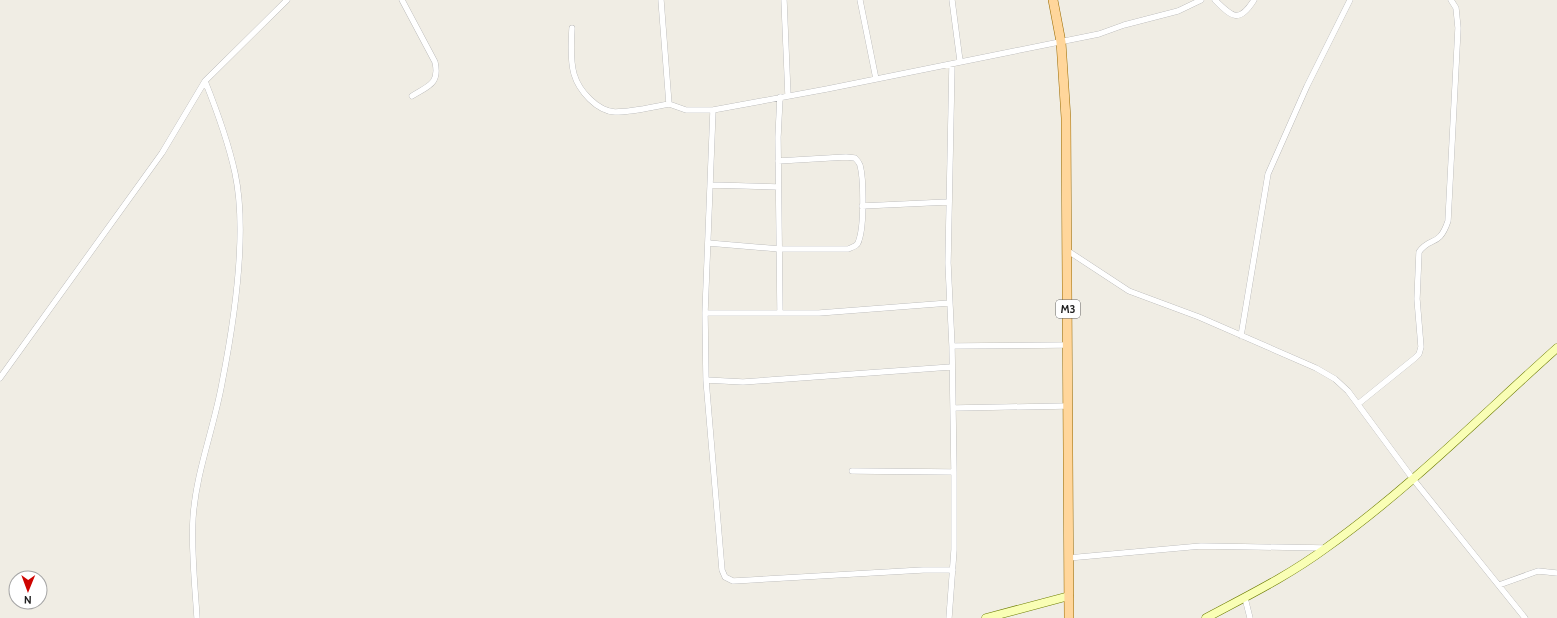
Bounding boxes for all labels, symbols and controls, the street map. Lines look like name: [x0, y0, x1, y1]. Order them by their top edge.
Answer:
road number: M3: [1056, 300, 1080, 318]
north arrow: [8, 570, 48, 610]
text: N: [24, 593, 32, 607]

